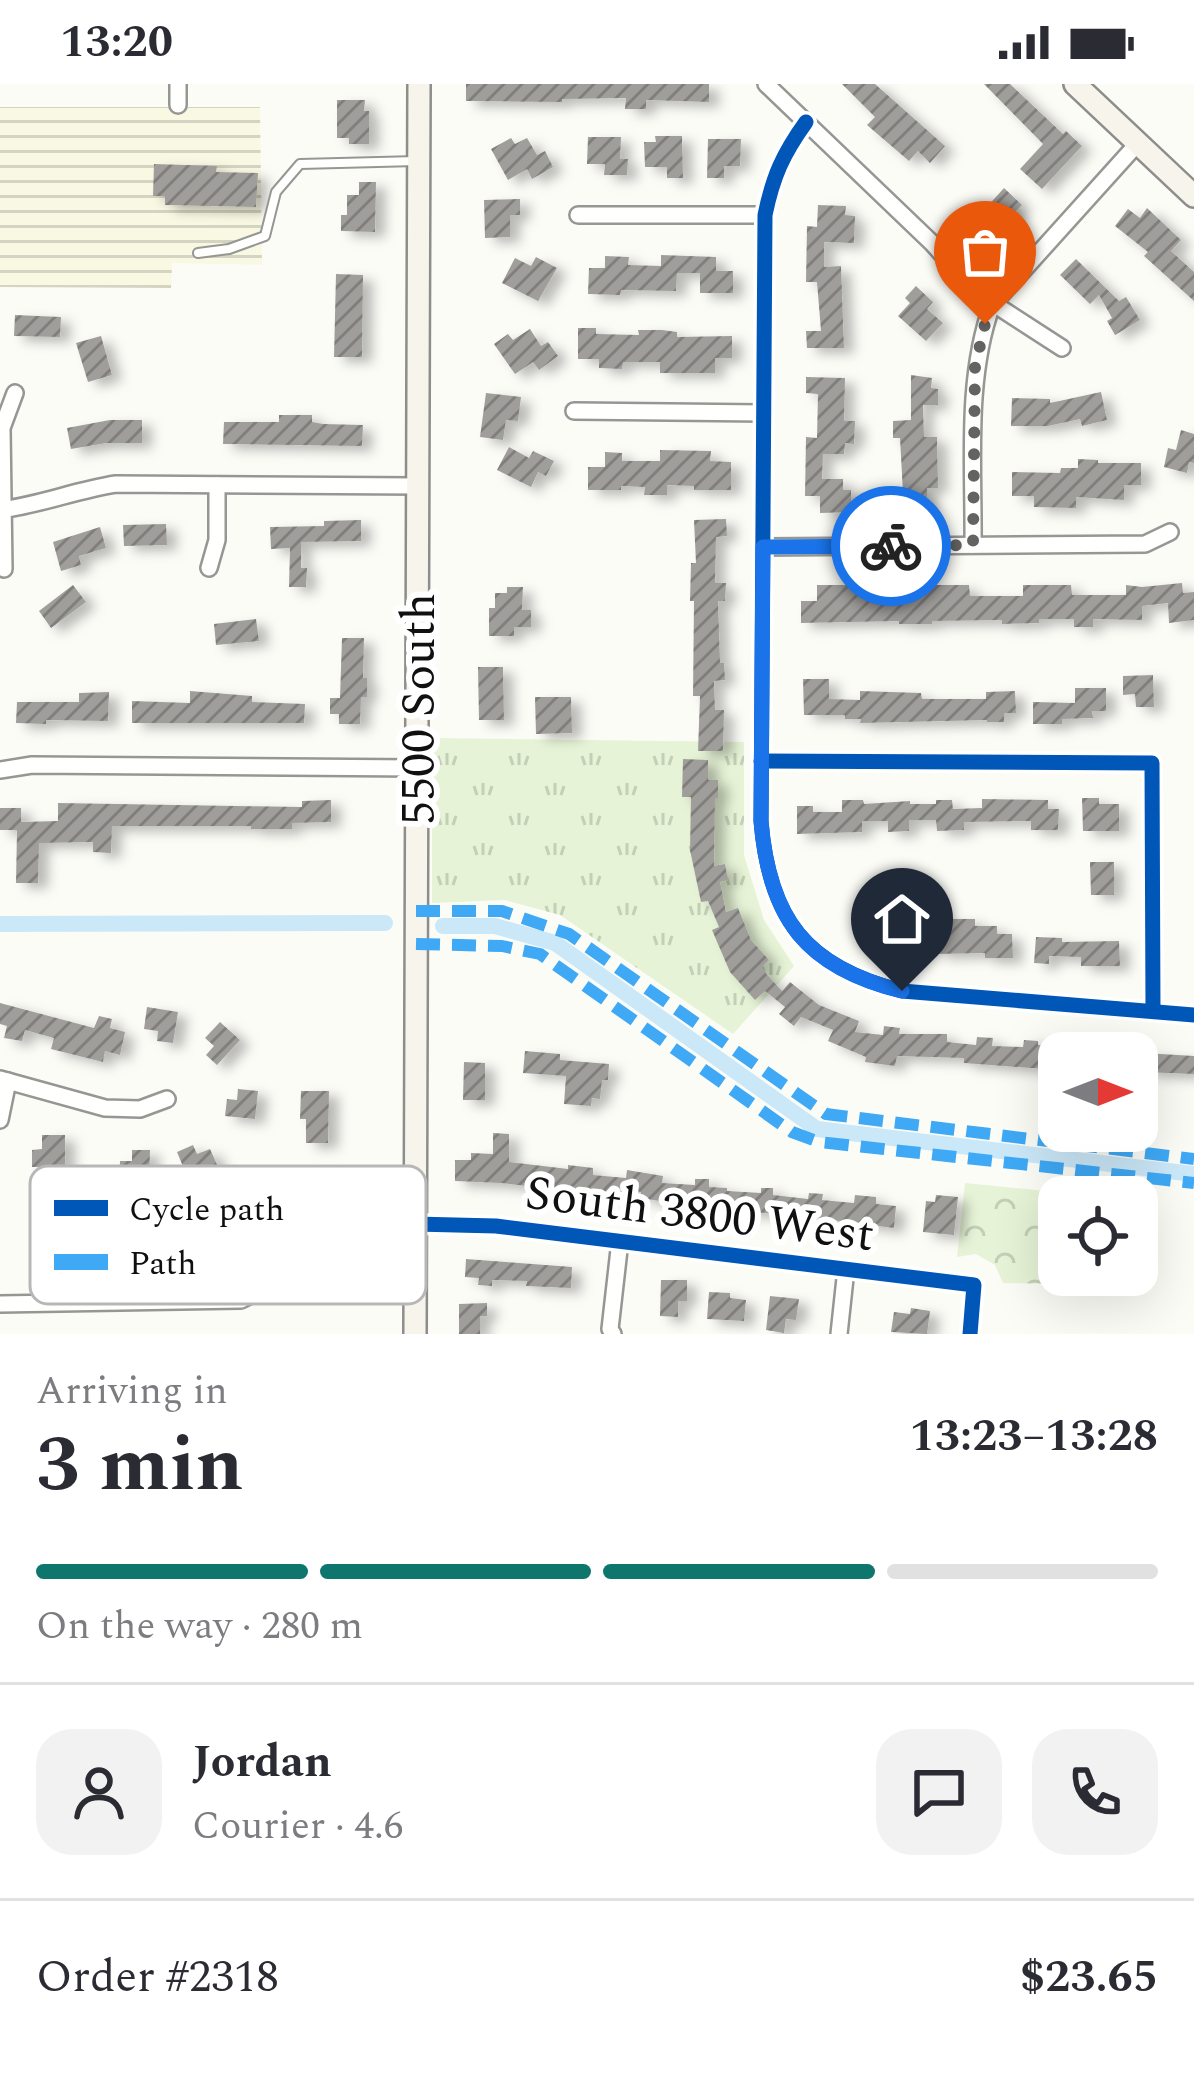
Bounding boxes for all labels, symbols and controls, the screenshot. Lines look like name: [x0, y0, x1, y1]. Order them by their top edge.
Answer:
text: 13:20: [60, 8, 173, 77]
pin: [934, 201, 1036, 324]
icon: bag: [952, 219, 1018, 285]
courier: [831, 486, 951, 606]
icon: bike: [858, 513, 924, 579]
street label: 5500 South: [383, 593, 456, 825]
pin: [851, 868, 953, 991]
icon: home: [869, 886, 935, 952]
north arrow: [1038, 1032, 1158, 1152]
map controls: [1038, 1032, 1158, 1296]
street label: South 3800 West: [521, 1157, 878, 1272]
legend: [30, 1166, 426, 1304]
button: locate: [1038, 1176, 1158, 1296]
text: Cycle path: [129, 1185, 284, 1235]
text: Path: [129, 1239, 196, 1289]
text: Arriving in: [36, 1362, 228, 1421]
text: 13:23–13:28: [909, 1402, 1158, 1471]
text: 3 min: [36, 1406, 244, 1525]
text: On the way · 280 m: [36, 1597, 363, 1656]
text: Jordan: [192, 1728, 332, 1797]
button: person: [36, 1729, 162, 1855]
button: chat: [876, 1729, 1002, 1855]
button: phone: [1032, 1729, 1158, 1855]
text: Courier · 4.6: [192, 1797, 403, 1856]
text: Order #2318: [36, 1943, 279, 2012]
text: $23.65: [1020, 1943, 1158, 2012]

